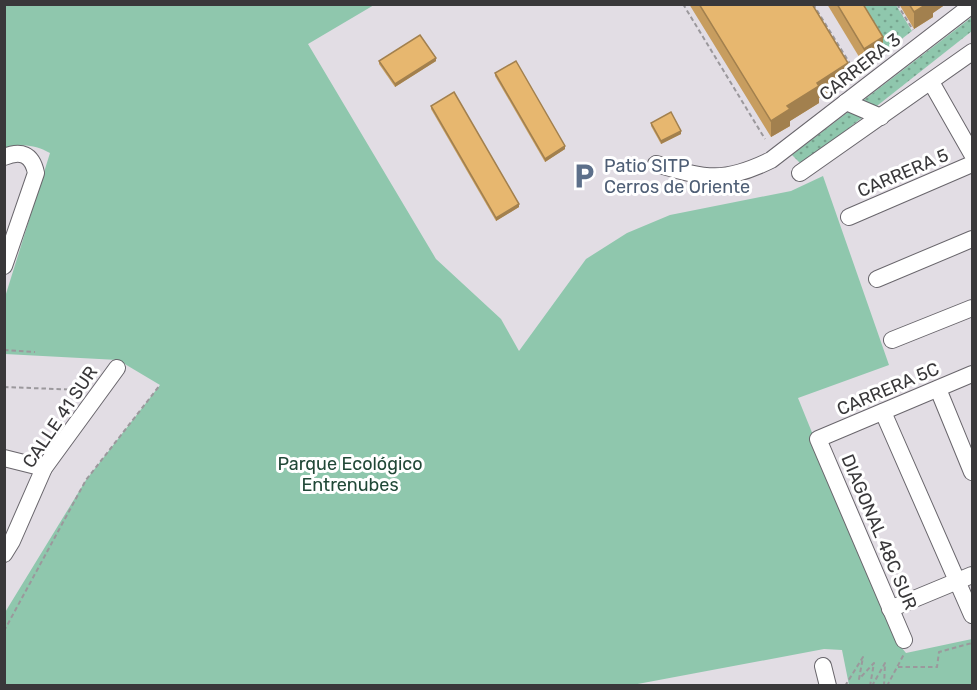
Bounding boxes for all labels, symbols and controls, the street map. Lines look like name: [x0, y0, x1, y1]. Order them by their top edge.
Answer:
street label: CARRERA 3: [815, 28, 905, 106]
street label: CARRERA 5: [854, 144, 952, 202]
place label: Patio SITP Cerros de Oriente: [604, 155, 750, 198]
parking icon: Patio SITP Cerros de Oriente: [569, 161, 599, 191]
street label: CARRERA 5C: [834, 358, 942, 420]
street label: CALLE 41 SUR: [18, 362, 102, 472]
street label: DIAGONAL 48C SUR: [836, 451, 922, 613]
park label: Parque Ecológico Entrenubes: [277, 453, 423, 496]

